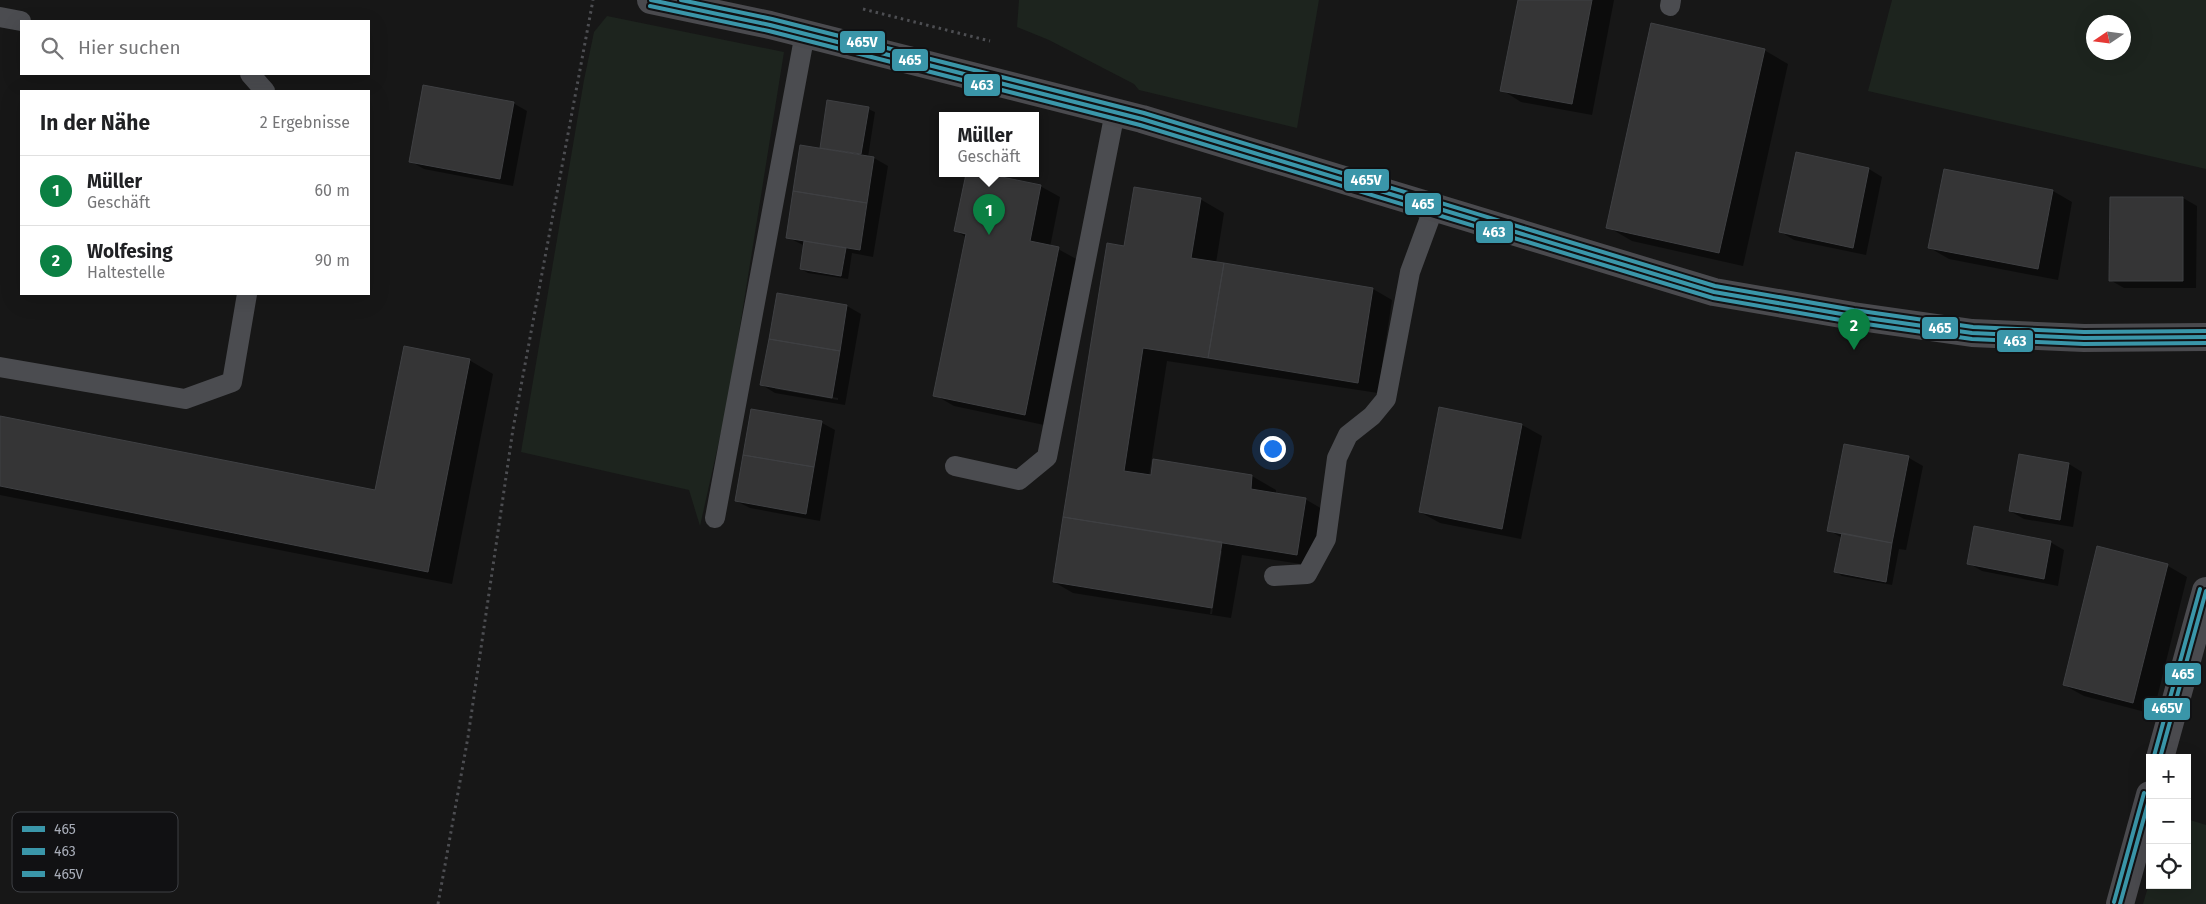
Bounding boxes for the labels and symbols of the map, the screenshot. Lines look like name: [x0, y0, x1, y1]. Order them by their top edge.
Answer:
north arrow: [2086, 15, 2131, 60]
line badge: 465V: [839, 30, 886, 54]
text: 465V: [847, 34, 878, 51]
line badge: 465: [891, 48, 929, 72]
text: 465: [898, 52, 922, 69]
line badge: 463: [963, 73, 1001, 97]
text: 463: [971, 77, 993, 94]
line badge: 465V: [1343, 168, 1390, 192]
text: 465V: [1351, 172, 1382, 189]
line badge: 465: [1404, 192, 1442, 216]
pin: 1: [973, 194, 1005, 235]
text: 465: [1411, 196, 1435, 213]
line badge: 463: [1475, 220, 1514, 244]
text: 463: [1483, 224, 1505, 241]
pin: 2: [1838, 309, 1870, 350]
line badge: 465: [1921, 316, 1959, 340]
text: 465: [1928, 320, 1952, 337]
line badge: 463: [1996, 329, 2034, 353]
text: 463: [2004, 333, 2026, 350]
your location: [1260, 436, 1286, 462]
line badge: 465: [2164, 662, 2202, 686]
text: 465: [2171, 666, 2195, 683]
line badge: 465V: [2143, 697, 2191, 721]
text: 465V: [2152, 700, 2183, 717]
legend: [12, 812, 178, 892]
text: 465: [54, 821, 76, 838]
text: 463: [54, 843, 76, 860]
text: 465V: [54, 866, 83, 883]

